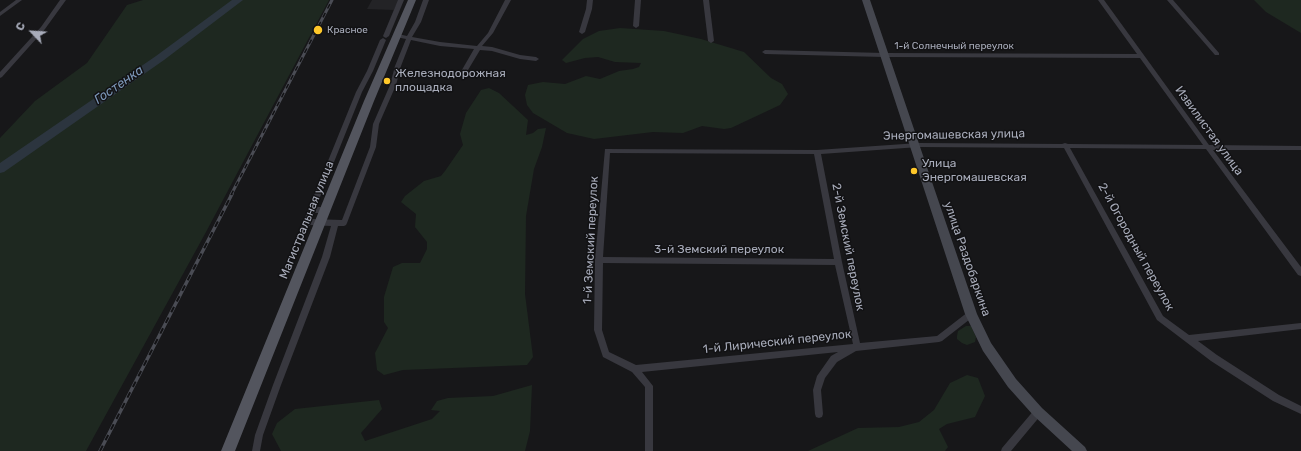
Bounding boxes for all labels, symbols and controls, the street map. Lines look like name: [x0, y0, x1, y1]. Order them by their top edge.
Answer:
north arrow: [12, 12, 52, 52]
text: С: [13, 20, 28, 33]
marker: Красное: [312, 24, 324, 36]
place label: Красное: [327, 24, 368, 36]
street label: 1-й Солнечный переулок: [894, 40, 1014, 52]
water label: Гостенка: [91, 62, 147, 108]
place label: Железнодорожная площадка: [395, 67, 506, 95]
marker: Железнодорожная площадка: [382, 76, 392, 86]
street label: Извилистая улица: [1172, 84, 1246, 178]
street label: Энергомашевская улица: [883, 127, 1025, 143]
place label: Улица Энергомашевская: [922, 157, 1027, 185]
street label: Магистральная улица: [277, 159, 337, 281]
marker: Улица Энергомашевская: [909, 166, 919, 176]
street label: 1-й Земский переулок: [580, 176, 602, 304]
street label: 2-й Огородный переулок: [1095, 180, 1177, 314]
street label: 2-й Земский переулок: [829, 182, 867, 312]
street label: улица Раздобаркина: [941, 200, 993, 318]
street label: 3-й Земский переулок: [654, 243, 784, 257]
street label: 1-й Лирический переулок: [702, 327, 852, 357]

